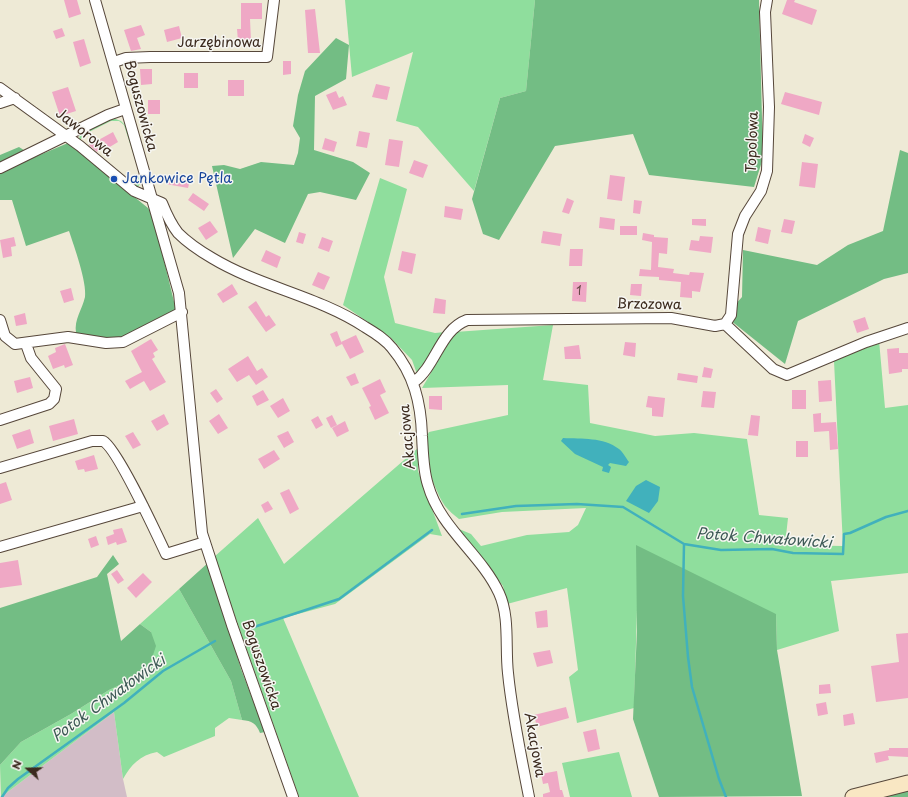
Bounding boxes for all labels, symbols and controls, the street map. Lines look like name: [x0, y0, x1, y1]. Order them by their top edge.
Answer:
street label: Jarzębinowa: [177, 35, 261, 51]
street label: Boguszowicka: [120, 59, 160, 153]
street label: Jaworowa: [52, 105, 116, 161]
street label: Topolowa: [744, 111, 762, 173]
place label: Jankowice Pętla: [122, 171, 232, 187]
marker: Jankowice Pętla: [109, 174, 119, 184]
house number: 1: [576, 285, 582, 299]
street label: Brzozowa: [616, 296, 682, 314]
street label: Akacjowa: [397, 404, 419, 470]
water label: Potok Chwałowicki: [696, 525, 832, 553]
street label: Boguszowicka: [238, 618, 284, 712]
water label: Potok Chwałowicki: [49, 652, 169, 746]
street label: Akacjowa: [520, 711, 548, 779]
north arrow: [8, 749, 48, 789]
text: N: [7, 758, 26, 772]

